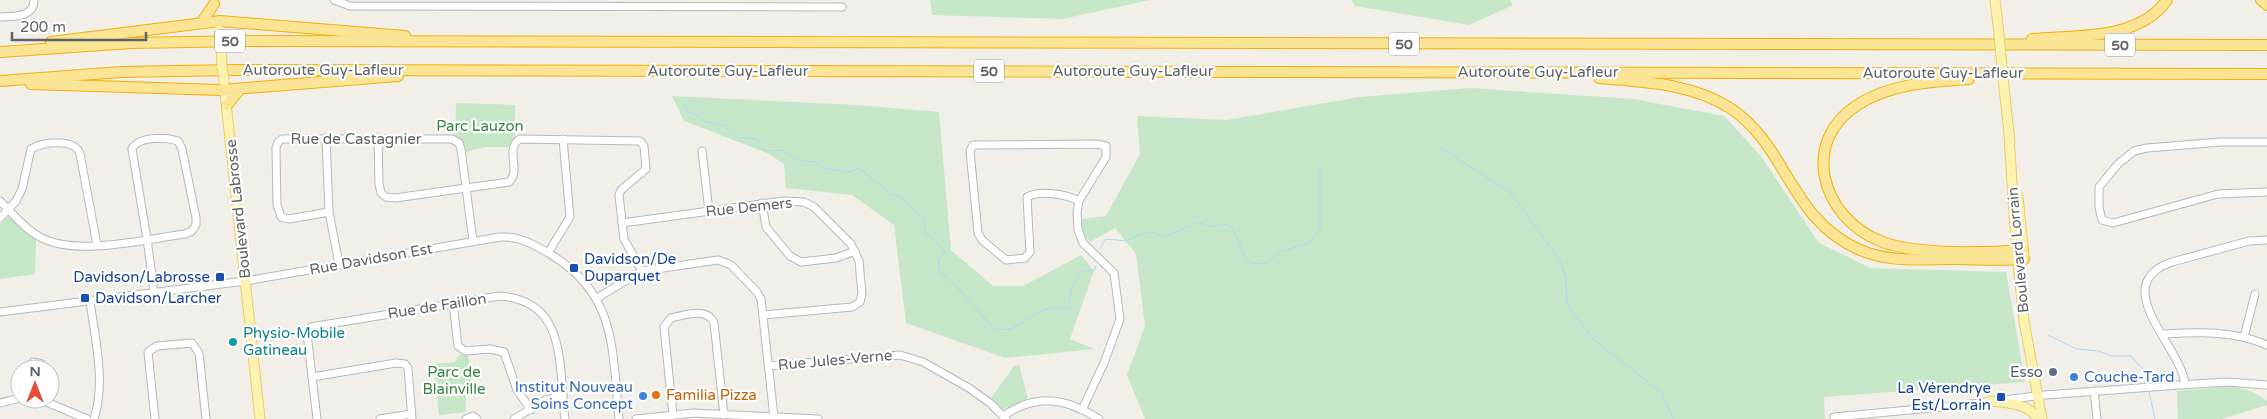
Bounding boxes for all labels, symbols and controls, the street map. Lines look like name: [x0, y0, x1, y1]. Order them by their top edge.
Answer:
scale bar: [12, 10, 146, 42]
text: 200 m: [20, 18, 66, 36]
road number: 50: [215, 29, 245, 52]
road number: 50: [1389, 33, 1419, 56]
road number: 50: [2105, 34, 2135, 56]
road number: 50: [974, 59, 1004, 82]
street label: Autoroute Guy-Lafleur: [243, 61, 404, 79]
street label: Autoroute Guy-Lafleur: [648, 62, 809, 80]
street label: Autoroute Guy-Lafleur: [1053, 62, 1214, 80]
street label: Autoroute Guy-Lafleur: [1458, 63, 1619, 81]
street label: Autoroute Guy-Lafleur: [1863, 64, 2024, 82]
park label: Parc Lauzon: [436, 117, 524, 135]
street label: Rue de Castagnier: [291, 130, 422, 148]
street label: Boulevard Labrosse: [222, 138, 254, 280]
street label: Boulevard Lorrain: [2004, 186, 2032, 314]
street label: Rue Demers: [705, 194, 793, 220]
street label: Rue Davidson Est: [308, 239, 434, 279]
place label: Davidson/De Duparquet: [584, 250, 676, 285]
marker: Davidson/De Duparquet: [568, 262, 580, 274]
place label: Davidson/Labrosse: [73, 268, 210, 286]
marker: Davidson/Labrosse: [214, 271, 226, 283]
place label: Davidson/Larcher: [95, 289, 222, 307]
street label: Rue de Faillon: [386, 289, 488, 323]
marker: Davidson/Larcher: [79, 292, 91, 304]
place label: Physio-Mobile Gatineau: [243, 324, 345, 359]
marker: Physio-Mobile Gatineau: [227, 336, 239, 348]
street label: Rue Jules-Verne: [777, 346, 893, 374]
north arrow: [10, 359, 60, 409]
text: N: [29, 363, 41, 380]
park label: Parc de Blainville: [423, 363, 485, 398]
place label: Esso: [2010, 363, 2043, 381]
marker: Esso: [2047, 366, 2059, 378]
place label: Couche-Tard: [2084, 368, 2175, 386]
marker: Couche-Tard: [2068, 371, 2080, 383]
place label: Institut Nouveau Soins Concept: [515, 378, 633, 413]
place label: La Vérendrye Est/Lorrain: [1897, 379, 1991, 414]
place label: Familia Pizza: [666, 386, 757, 404]
marker: Familia Pizza: [650, 389, 662, 401]
marker: Institut Nouveau Soins Concept: [637, 390, 649, 402]
marker: La Vérendrye Est/Lorrain: [1995, 391, 2007, 403]

